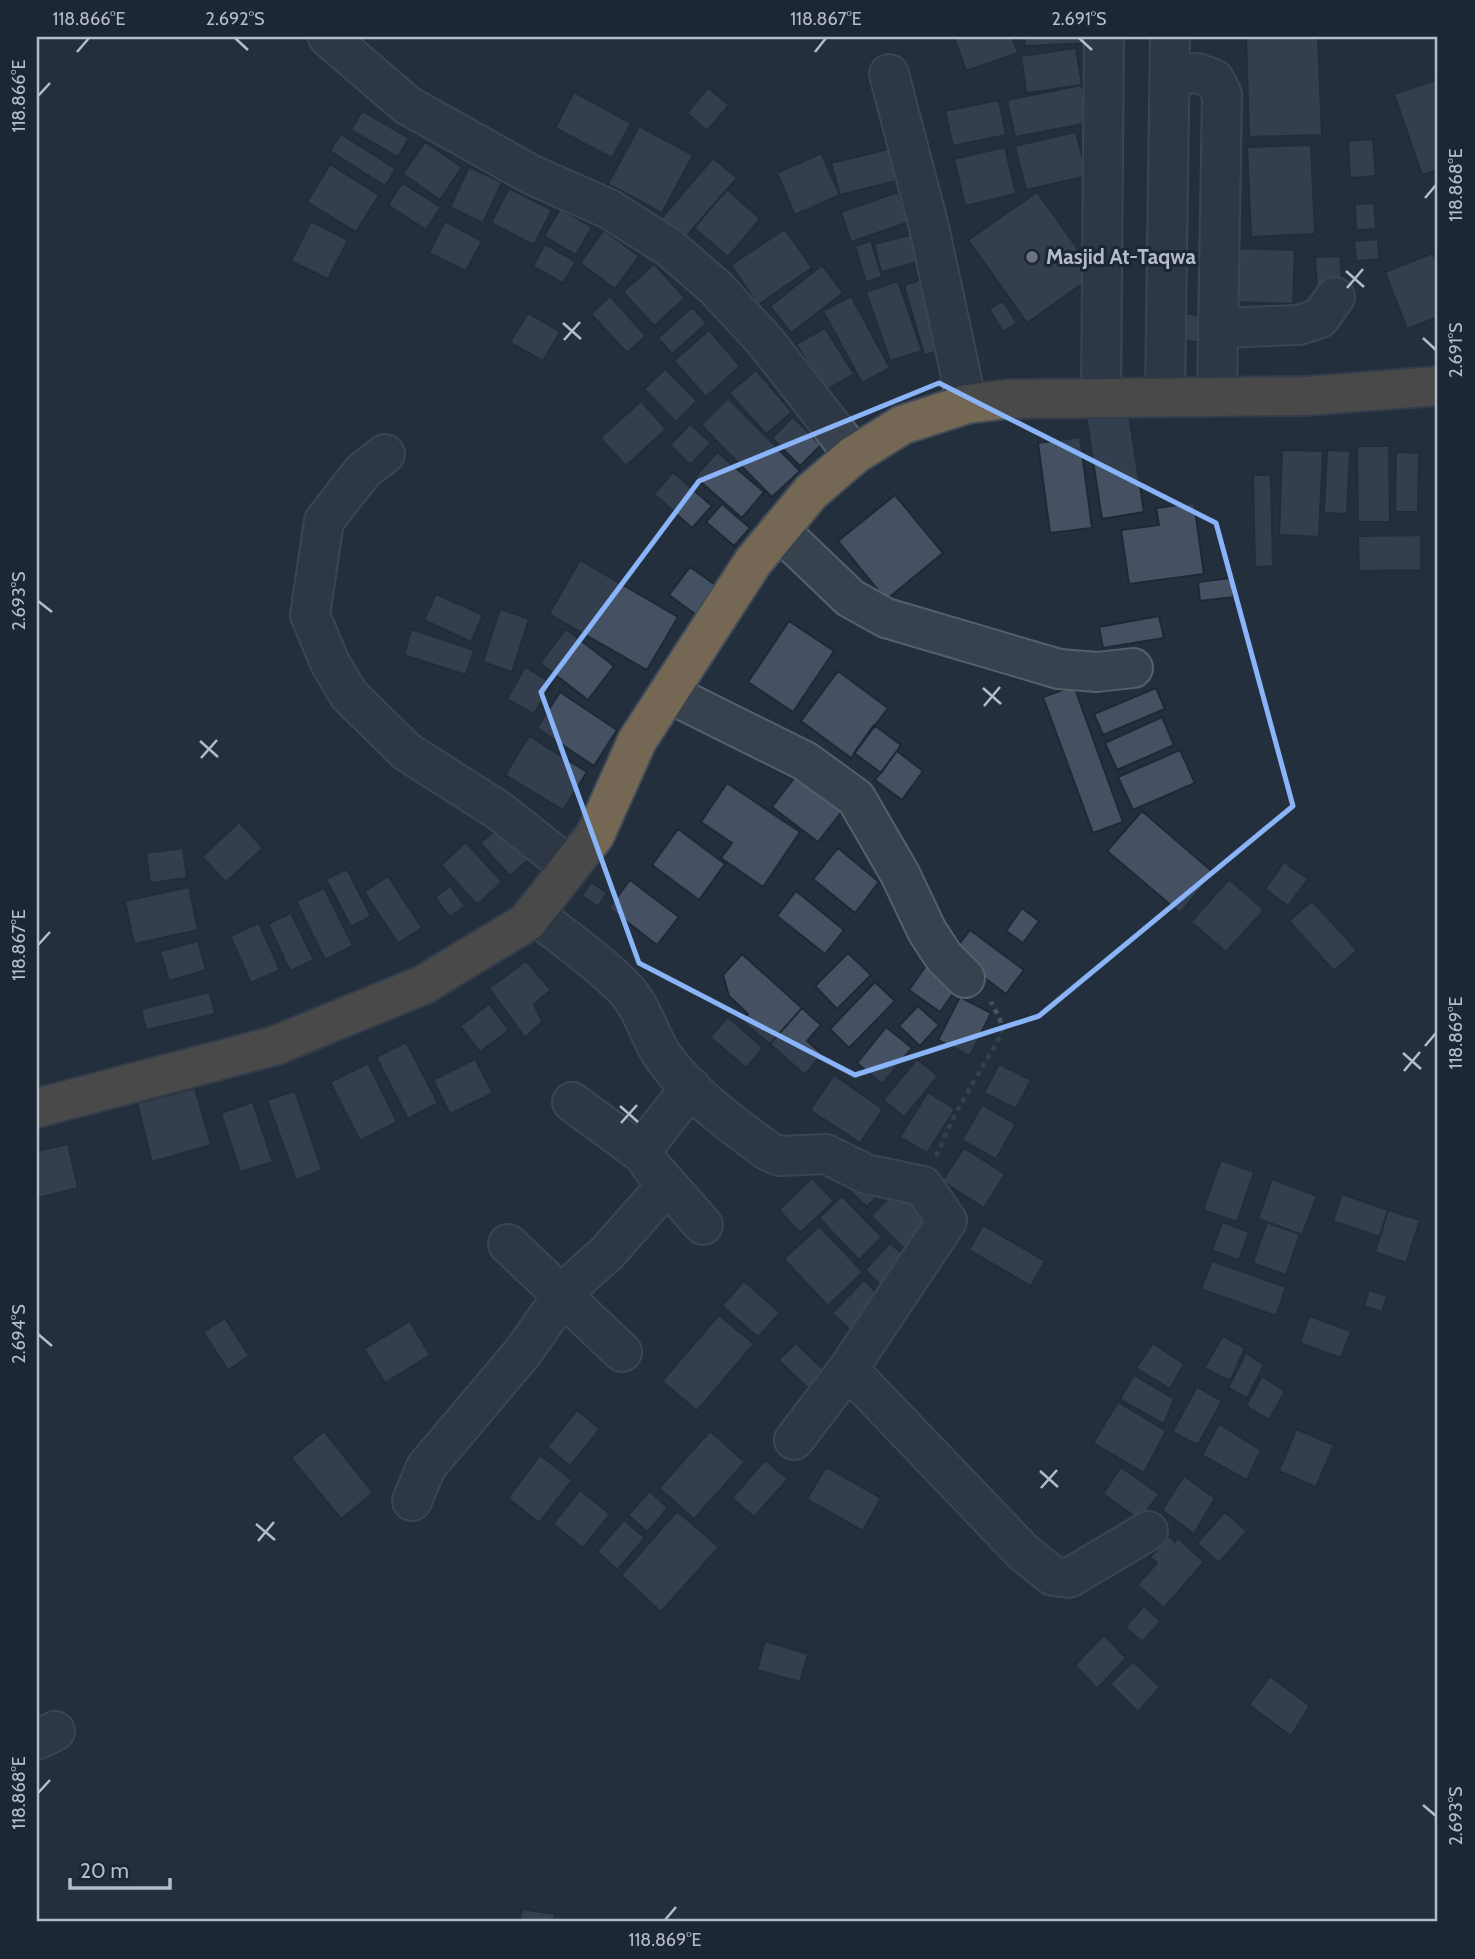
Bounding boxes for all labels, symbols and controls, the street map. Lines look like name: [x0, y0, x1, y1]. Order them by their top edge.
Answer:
text: 118.866°E: [53, 8, 125, 30]
text: 2.692°S: [206, 8, 264, 30]
text: 118.867°E: [790, 8, 862, 30]
text: 2.691°S: [1051, 8, 1107, 30]
text: 118.866°E: [8, 60, 30, 132]
text: 118.868°E: [1445, 148, 1467, 222]
place label: Masjid At-Taqwa: [1046, 244, 1197, 269]
marker: Masjid At-Taqwa: [1024, 249, 1040, 265]
text: 2.691°S: [1445, 322, 1467, 378]
text: 2.693°S: [8, 571, 30, 631]
text: 118.867°E: [8, 909, 30, 981]
text: 118.869°E: [1445, 997, 1467, 1069]
text: 2.694°S: [8, 1304, 30, 1364]
text: 118.868°E: [8, 1756, 30, 1830]
text: 2.693°S: [1445, 1786, 1467, 1846]
scale bar: [70, 1847, 170, 1891]
text: 20 m: [80, 1858, 129, 1883]
text: 118.869°E: [629, 1929, 701, 1951]

